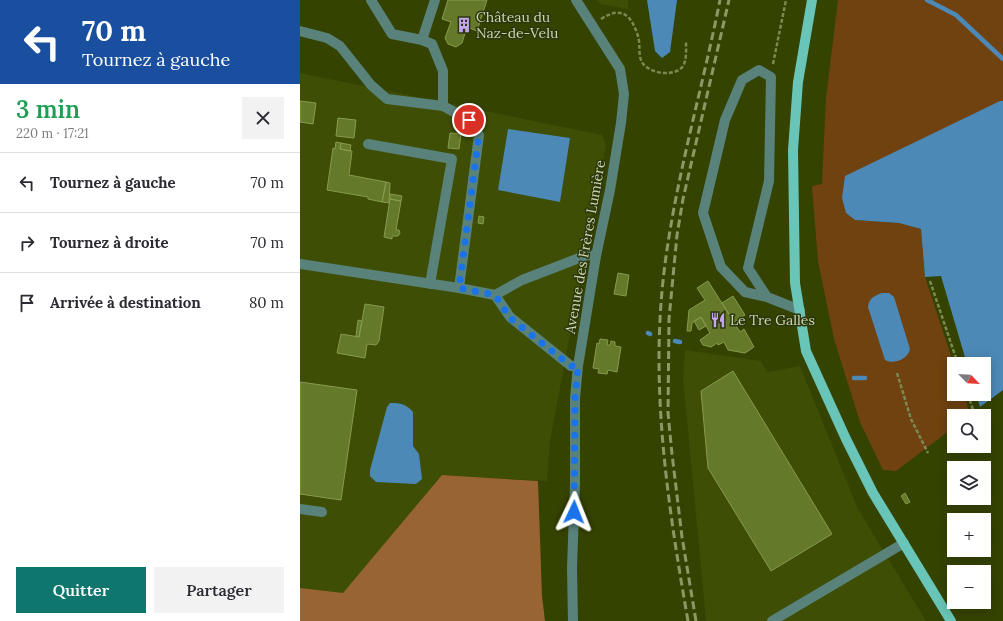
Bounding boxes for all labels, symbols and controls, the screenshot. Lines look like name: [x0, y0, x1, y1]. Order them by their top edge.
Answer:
place label: Château du Naz-de-Velu: [476, 8, 558, 42]
text: 70 m: [82, 13, 146, 49]
icon: left: [16, 16, 68, 68]
building icon: Château du Naz-de-Velu: [455, 16, 473, 34]
text: Tournez à gauche: [82, 48, 230, 71]
text: 3 min: [16, 94, 80, 125]
button: close: [242, 97, 284, 139]
pin: [452, 103, 486, 137]
icon: arrive: [458, 109, 480, 131]
text: 220 m · 17:21: [16, 125, 89, 142]
street label: Avenue des Frères Lumière: [561, 158, 609, 336]
icon: left: [16, 172, 38, 194]
text: Tournez à gauche: [50, 173, 176, 192]
text: 70 m: [250, 173, 284, 192]
icon: right: [16, 232, 38, 254]
text: Tournez à droite: [50, 233, 169, 252]
text: 70 m: [250, 233, 284, 252]
icon: arrive: [16, 292, 38, 314]
text: Arrivée à destination: [50, 293, 201, 312]
text: 80 m: [249, 293, 284, 312]
restaurant icon: Le Tre Galles: [709, 311, 727, 329]
place label: Le Tre Galles: [730, 311, 815, 329]
north arrow: [947, 357, 991, 401]
map controls: [947, 357, 991, 609]
button: search: [947, 409, 991, 453]
button: layers: [947, 461, 991, 505]
position arrow: [553, 491, 595, 533]
button: +: [947, 513, 991, 557]
button: −: [947, 565, 991, 609]
button: Quitter: [16, 567, 146, 613]
button: Partager: [154, 567, 284, 613]

